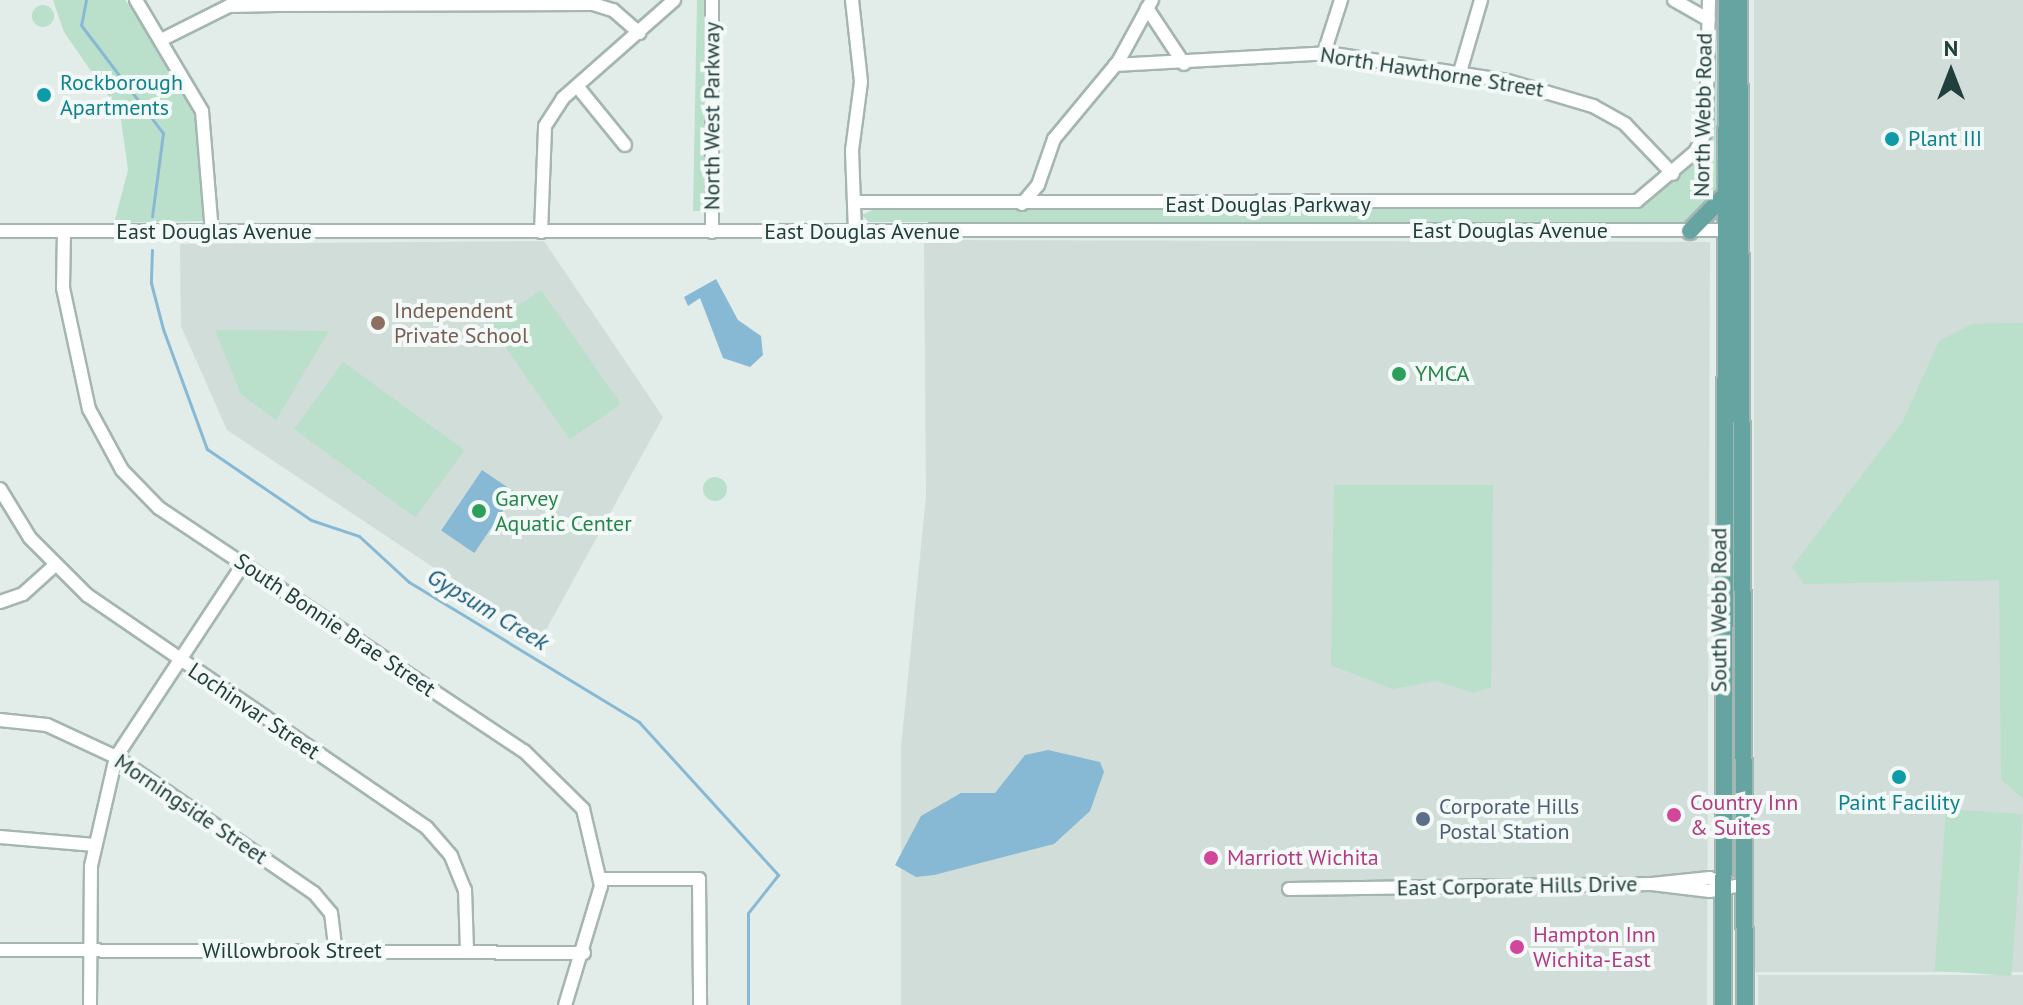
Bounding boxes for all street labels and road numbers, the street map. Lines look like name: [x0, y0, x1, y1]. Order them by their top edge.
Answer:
street label: North West Parkway: [699, 22, 725, 210]
street label: North Webb Road: [1688, 32, 1718, 198]
street label: North Hawthorne Street: [1318, 41, 1546, 103]
street label: East Douglas Parkway: [1165, 192, 1371, 218]
street label: East Douglas Avenue: [1412, 218, 1608, 244]
street label: East Douglas Avenue: [116, 219, 312, 245]
street label: East Douglas Avenue: [764, 219, 960, 245]
street label: South Webb Road: [1706, 527, 1732, 693]
street label: South Bonnie Brae Street: [229, 548, 441, 702]
street label: Lochinvar Street: [183, 657, 325, 765]
street label: Morningside Street: [110, 748, 272, 870]
street label: East Corporate Hills Drive: [1396, 871, 1638, 901]
street label: Willowbrook Street: [202, 938, 382, 964]

